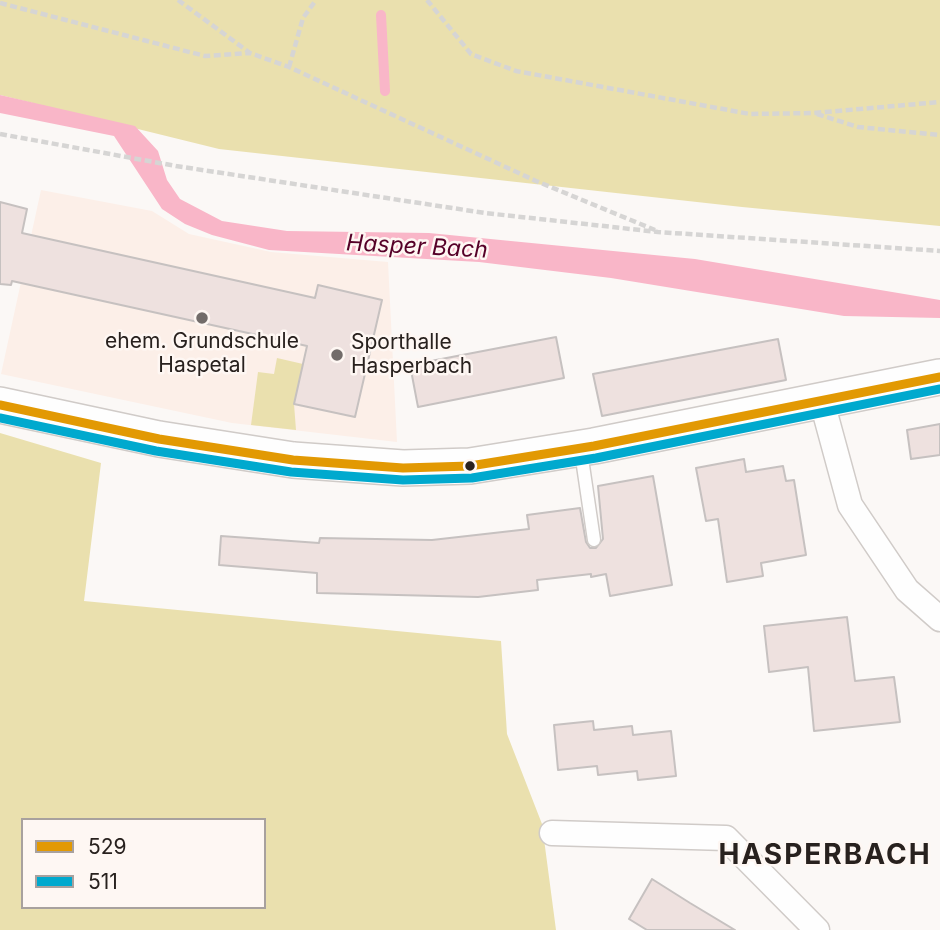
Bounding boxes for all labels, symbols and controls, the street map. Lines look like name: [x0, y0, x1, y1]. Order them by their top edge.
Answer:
water label: Hasper Bach: [346, 230, 488, 264]
marker: ehem. Grundschule Haspetal: [194, 310, 210, 326]
place label: ehem. Grundschule Haspetal: [105, 329, 299, 379]
place label: Sporthalle Hasperbach: [351, 330, 472, 380]
marker: Sporthalle Hasperbach: [329, 347, 345, 363]
unlabelled marker: [463, 459, 477, 473]
legend: [21, 818, 266, 909]
text: 529: [88, 834, 127, 859]
district label: HASPERBACH: [720, 839, 930, 873]
text: 511: [88, 869, 118, 894]

